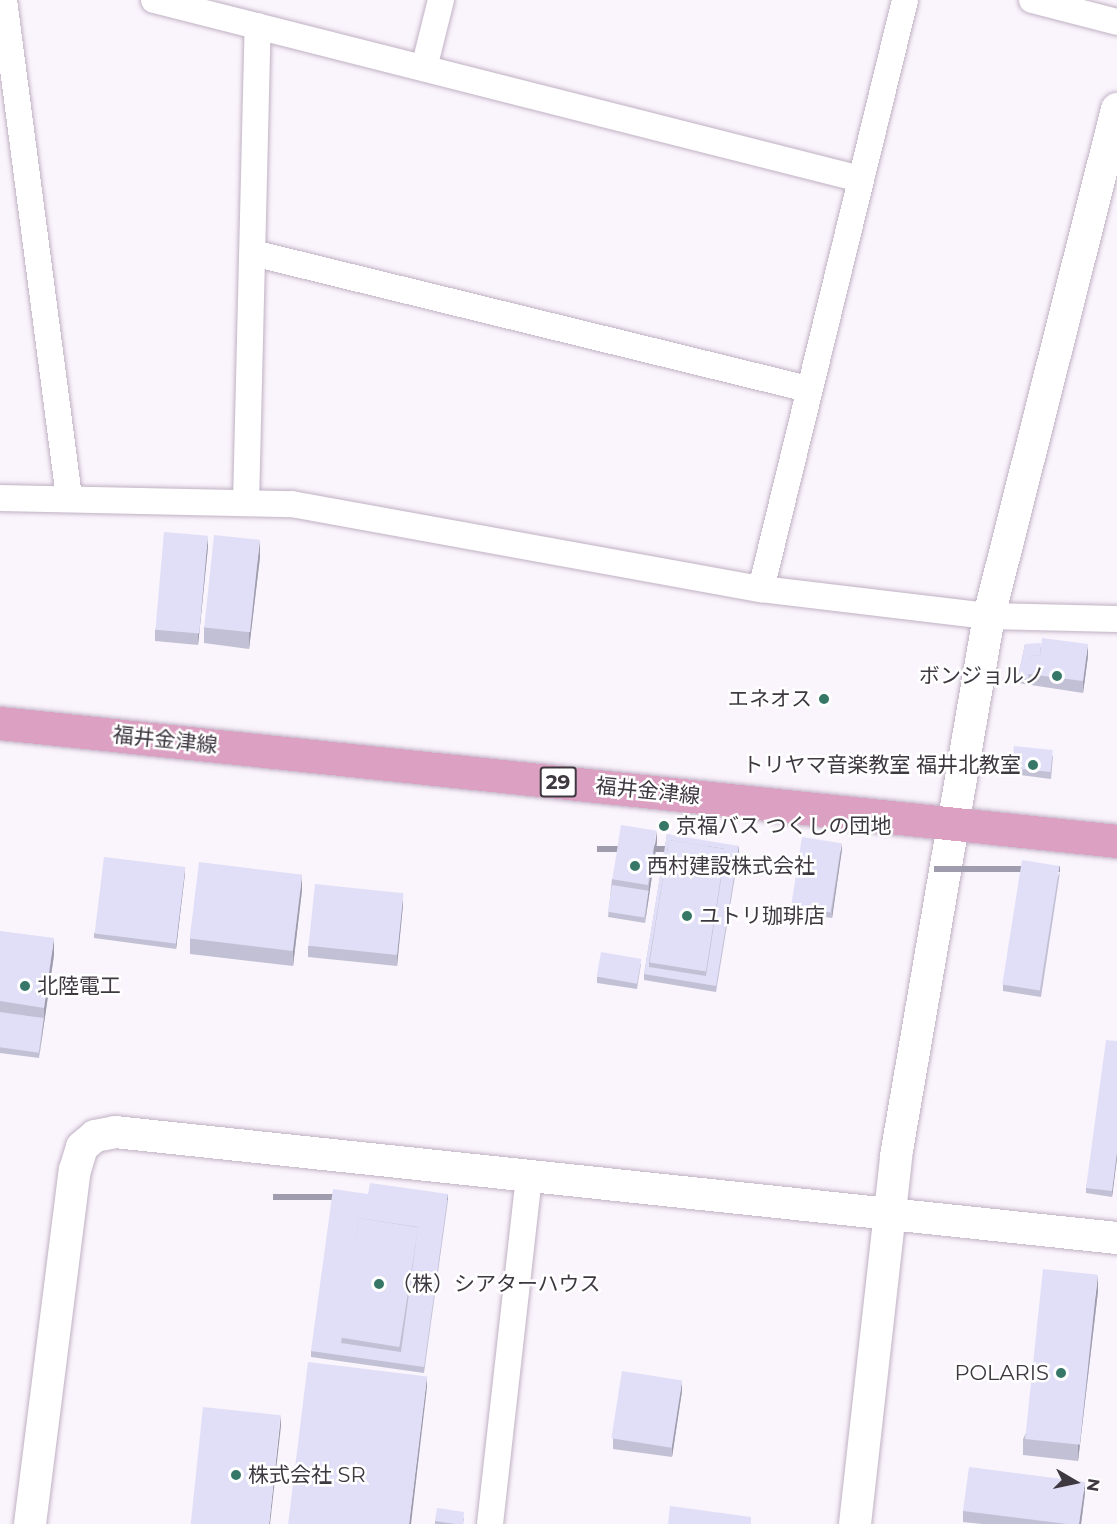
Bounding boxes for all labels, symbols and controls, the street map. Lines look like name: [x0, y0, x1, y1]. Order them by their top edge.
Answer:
place label: ボンジョルノ: [919, 663, 1045, 689]
marker: ボンジョルノ: [1050, 669, 1064, 683]
place label: エネオス: [728, 686, 812, 712]
marker: エネオス: [817, 692, 831, 706]
street label: 福井金津線: [111, 722, 219, 758]
place label: トリヤマ音楽教室 福井北教室: [742, 752, 1021, 778]
marker: トリヤマ音楽教室 福井北教室: [1026, 758, 1040, 772]
road number: 29: [538, 765, 578, 799]
street label: 福井金津線: [594, 773, 702, 809]
place label: 京福バス つくしの団地: [676, 813, 892, 839]
marker: 京福バス つくしの団地: [657, 819, 671, 833]
place label: 西村建設株式会社: [647, 853, 815, 879]
marker: 西村建設株式会社: [628, 859, 642, 873]
place label: ユトリ珈琲店: [699, 903, 825, 929]
marker: ユトリ珈琲店: [680, 909, 694, 923]
place label: 北陸電工: [37, 973, 121, 999]
marker: 北陸電工: [18, 979, 32, 993]
place label: （株）シアターハウス: [391, 1271, 601, 1297]
marker: （株）シアターハウス: [372, 1277, 386, 1291]
place label: POLARIS: [954, 1360, 1049, 1386]
marker: POLARIS: [1054, 1366, 1068, 1380]
north arrow: [1045, 1452, 1105, 1512]
place label: 株式会社 SR: [248, 1462, 366, 1488]
marker: 株式会社 SR: [229, 1468, 243, 1482]
text: N: [1083, 1477, 1104, 1493]

